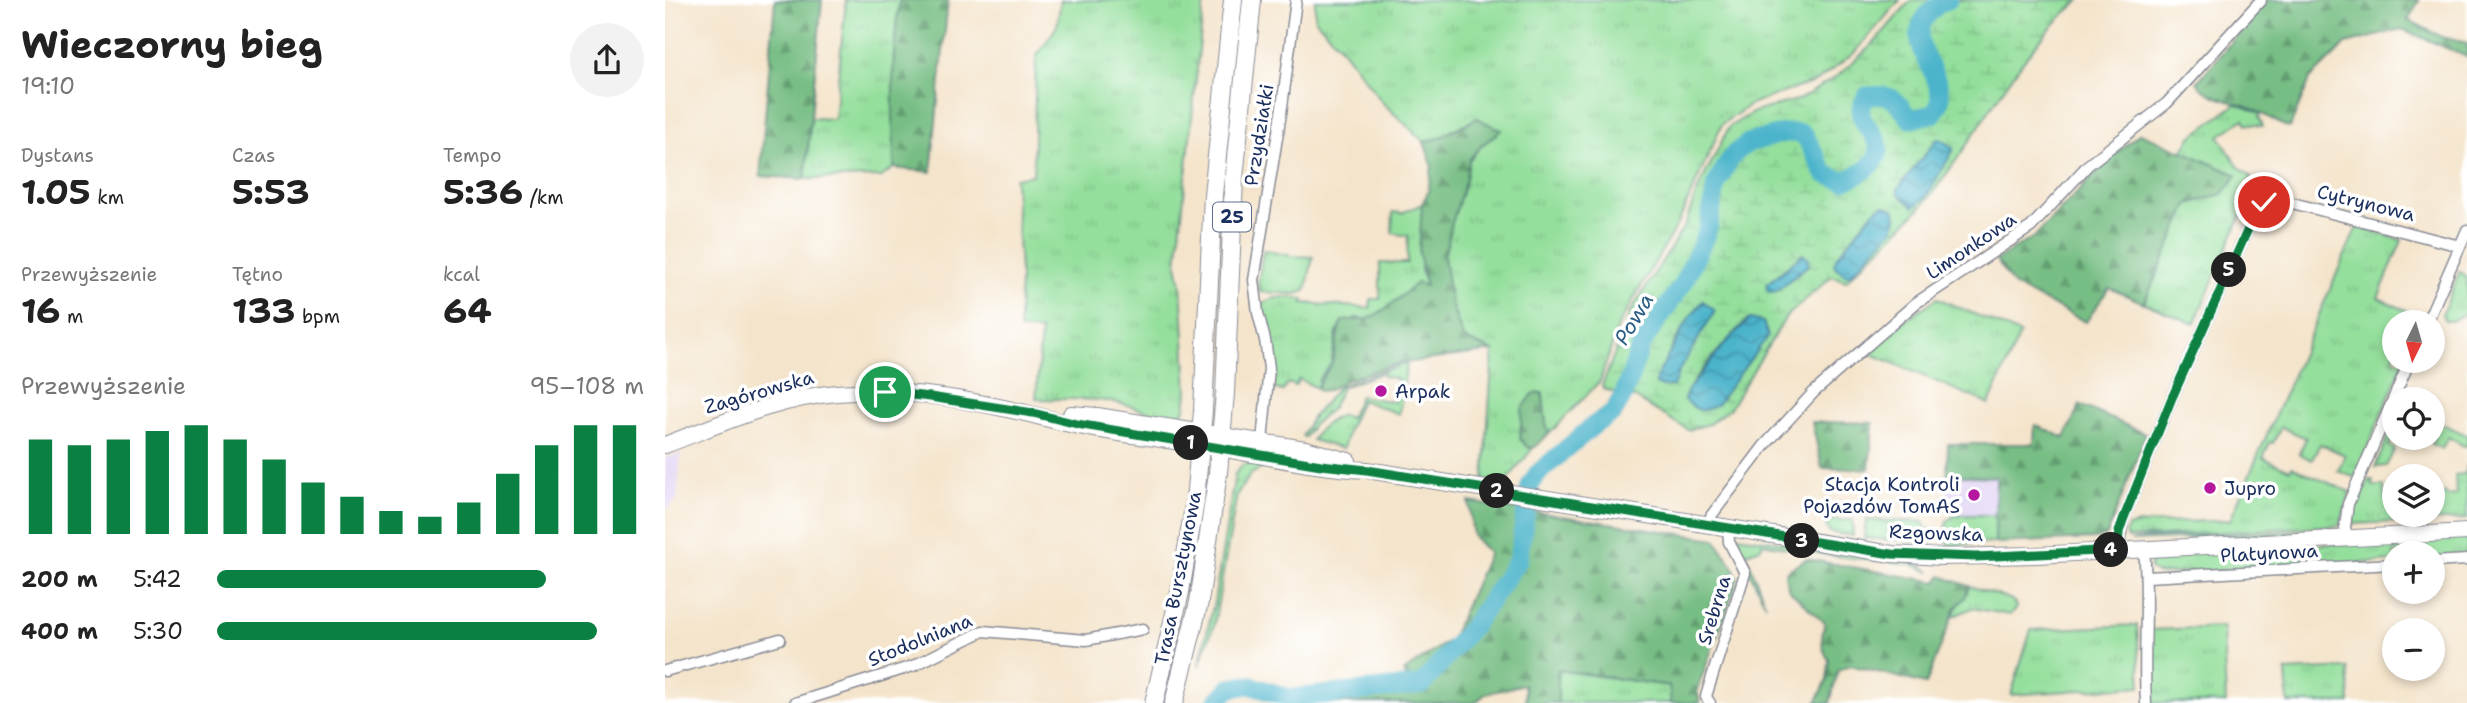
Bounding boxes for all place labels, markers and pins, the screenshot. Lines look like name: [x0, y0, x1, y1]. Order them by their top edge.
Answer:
pin: [2234, 172, 2294, 232]
pin: 5: [2211, 252, 2247, 288]
pin: [855, 362, 915, 422]
place label: Arpak: [1395, 379, 1451, 404]
marker: Arpak: [1373, 383, 1389, 399]
pin: 1: [1173, 426, 1209, 460]
place label: Stacja Kontroli Pojazdów TomAS: [1803, 472, 1960, 519]
pin: 2: [1479, 474, 1515, 508]
place label: Jupro: [2224, 476, 2276, 501]
marker: Jupro: [2202, 480, 2218, 496]
marker: Stacja Kontroli Pojazdów TomAS: [1966, 487, 1982, 503]
pin: 3: [1785, 524, 1819, 558]
pin: 4: [2093, 532, 2129, 568]

